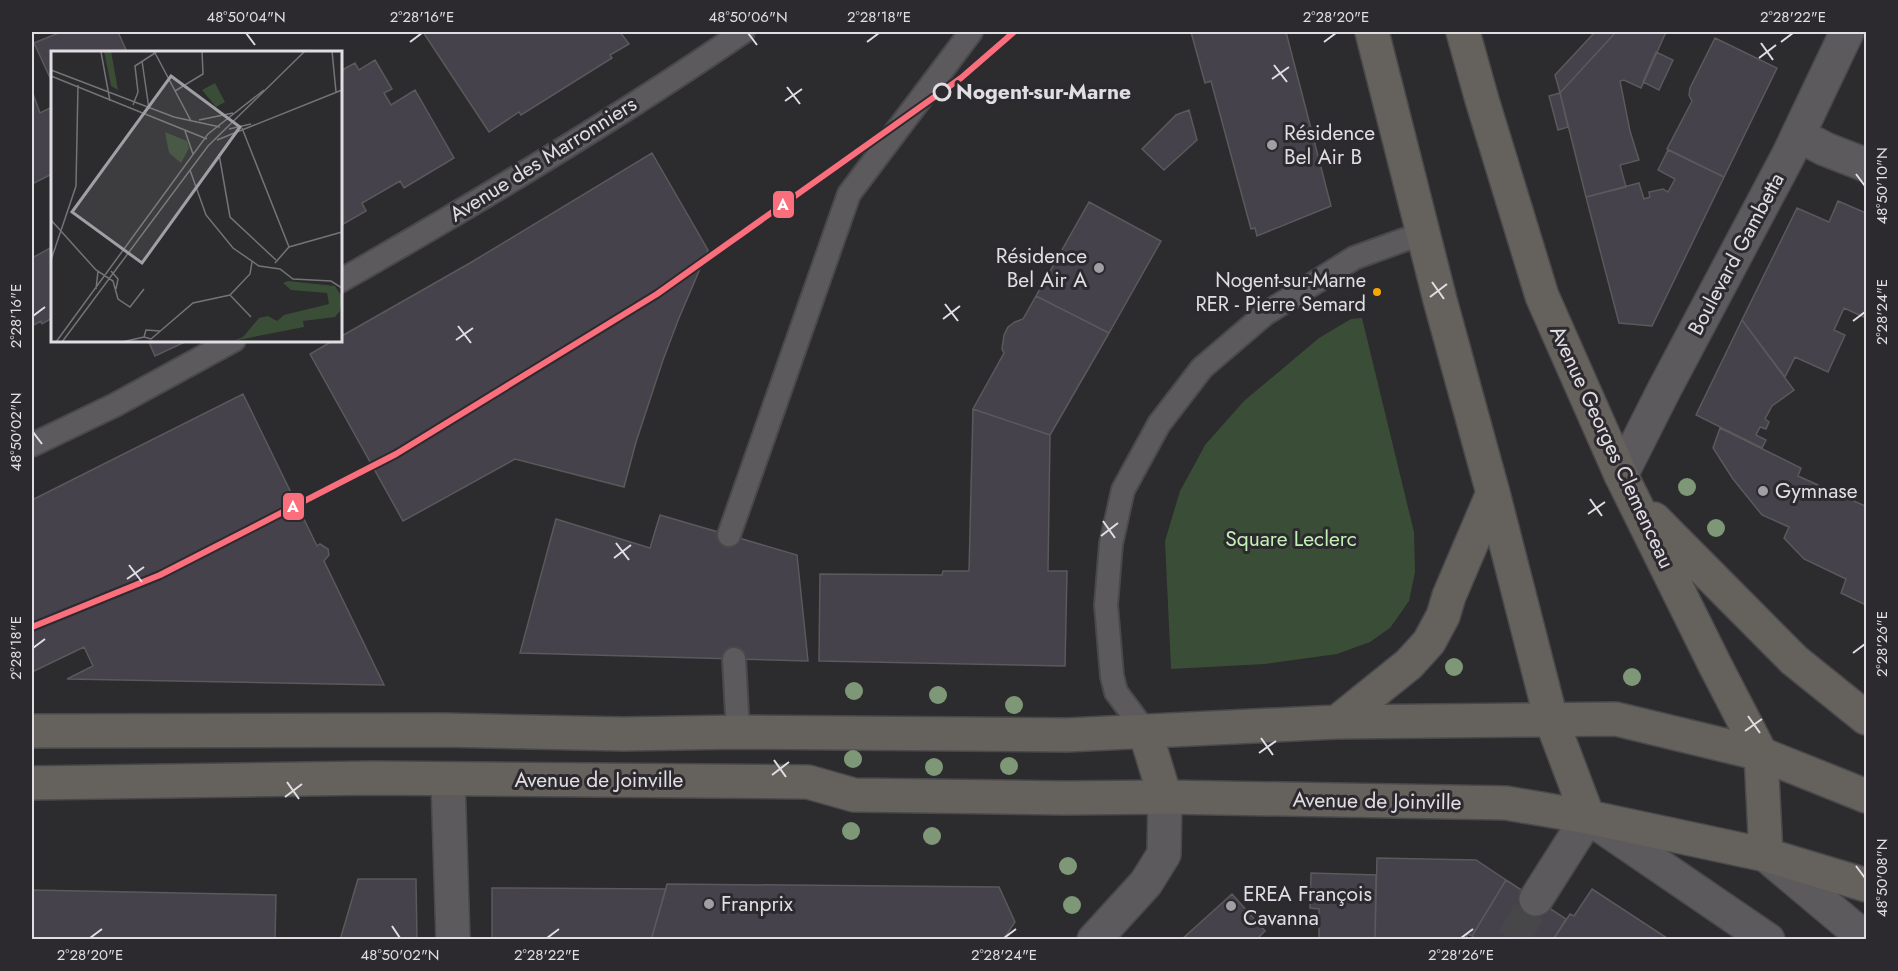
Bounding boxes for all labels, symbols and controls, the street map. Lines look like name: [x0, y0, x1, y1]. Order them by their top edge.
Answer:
text: 48°50'04"N: [206, 6, 286, 28]
text: 2°28'16"E: [390, 6, 454, 28]
text: 48°50'06"N: [708, 6, 788, 28]
text: 2°28'18"E: [847, 6, 911, 28]
text: 2°28'20"E: [1303, 6, 1369, 28]
text: 2°28'22"E: [1760, 6, 1826, 28]
inset map: [51, 51, 342, 342]
place label: Nogent-sur-Marne: [956, 77, 1131, 107]
marker: Nogent-sur-Marne: [933, 83, 951, 101]
street label: Avenue des Marronniers: [443, 89, 643, 229]
place label: Résidence Bel Air B: [1284, 118, 1375, 172]
marker: Résidence Bel Air B: [1265, 138, 1279, 152]
text: 48°50'10"N: [1871, 147, 1893, 225]
street label: Boulevard Gambetta: [1680, 167, 1792, 341]
line badge: A: [772, 190, 795, 219]
text: A: [776, 193, 789, 216]
place label: Résidence Bel Air A: [996, 241, 1087, 295]
marker: Résidence Bel Air A: [1092, 261, 1106, 275]
place label: Nogent-sur-Marne RER - Pierre Semard: [1195, 266, 1366, 319]
text: 2°28'24"E: [1871, 279, 1893, 345]
text: 2°28'16"E: [5, 284, 27, 348]
marker: Nogent-sur-Marne RER - Pierre Semard: [1371, 286, 1383, 298]
street label: Avenue Georges Clemenceau: [1542, 321, 1682, 573]
text: 48°50'02"N: [5, 393, 27, 471]
place label: Gymnase: [1775, 476, 1858, 506]
marker: Gymnase: [1756, 484, 1770, 498]
line badge: A: [282, 492, 305, 521]
text: A: [286, 495, 299, 518]
park label: Square Leclerc: [1225, 524, 1357, 554]
text: 2°28'26"E: [1871, 611, 1893, 677]
text: 2°28'18"E: [5, 616, 27, 680]
street label: Avenue de Joinville: [515, 765, 684, 795]
street label: Avenue de Joinville: [1292, 785, 1462, 817]
text: 48°50'08"N: [1871, 839, 1893, 917]
place label: EREA François Cavanna: [1243, 879, 1372, 933]
place label: Franprix: [721, 889, 793, 919]
marker: Franprix: [702, 897, 716, 911]
marker: EREA François Cavanna: [1224, 899, 1238, 913]
text: 2°28'20"E: [57, 944, 123, 966]
text: 48°50'02"N: [361, 944, 439, 966]
text: 2°28'22"E: [514, 944, 580, 966]
text: 2°28'24"E: [971, 944, 1037, 966]
text: 2°28'26"E: [1428, 944, 1494, 966]

